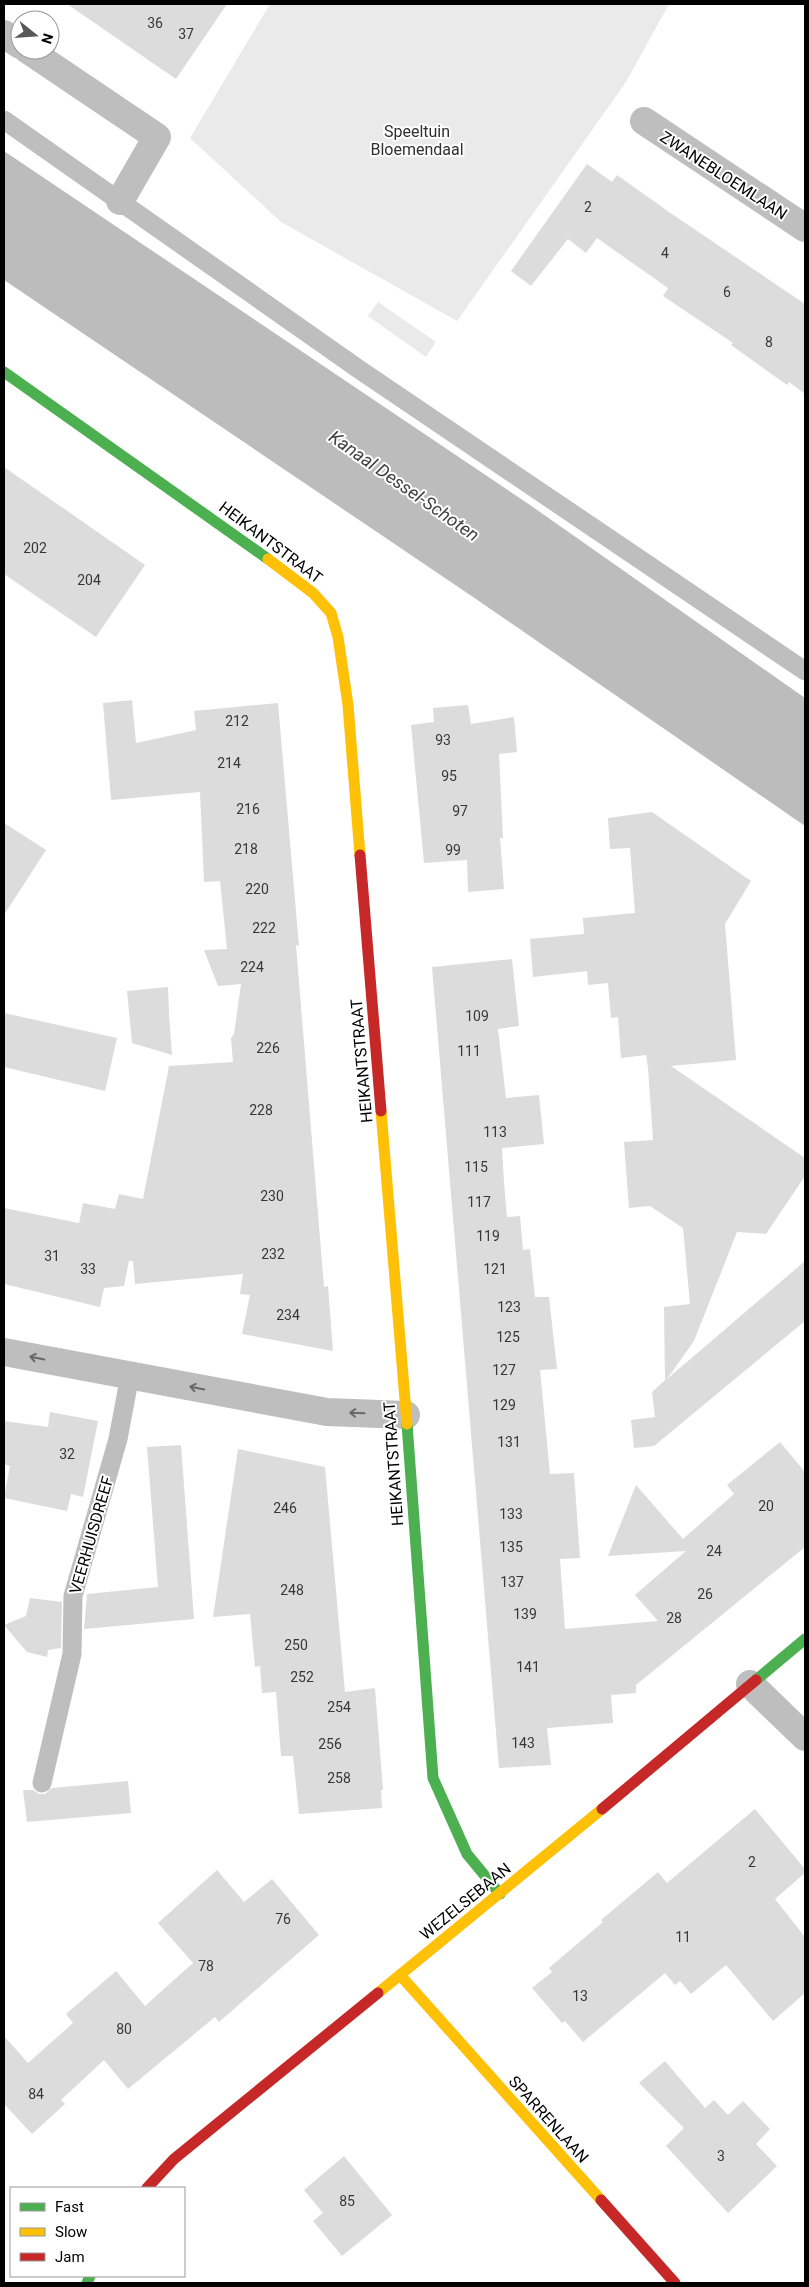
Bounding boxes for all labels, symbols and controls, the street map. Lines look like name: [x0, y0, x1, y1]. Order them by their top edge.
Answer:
north arrow: [10, 10, 60, 60]
house number: 36: [147, 15, 163, 31]
house number: 37: [178, 26, 194, 42]
text: N: [38, 32, 57, 46]
park label: Speeltuin Bloemendaal: [370, 122, 464, 159]
street label: ZWANEBLOEMLAAN: [657, 127, 791, 224]
house number: 2: [584, 199, 592, 215]
house number: 4: [661, 245, 669, 261]
house number: 6: [723, 284, 731, 300]
house number: 8: [765, 334, 773, 350]
water label: Kanaal Dessel-Schoten: [325, 426, 483, 545]
street label: HEIKANTSTRAAT: [215, 497, 326, 588]
house number: 202: [23, 540, 47, 556]
house number: 204: [77, 572, 101, 588]
house number: 212: [225, 713, 249, 729]
house number: 93: [435, 732, 451, 748]
house number: 214: [217, 755, 241, 771]
house number: 95: [441, 768, 457, 784]
house number: 216: [236, 801, 260, 817]
house number: 97: [452, 803, 468, 819]
house number: 218: [234, 841, 258, 857]
house number: 99: [445, 842, 461, 858]
house number: 220: [245, 881, 269, 897]
house number: 222: [252, 920, 276, 936]
house number: 224: [240, 959, 264, 975]
street label: HEIKANTSTRAAT: [347, 998, 376, 1124]
house number: 109: [465, 1008, 489, 1024]
house number: 226: [256, 1040, 280, 1056]
house number: 111: [457, 1043, 481, 1059]
house number: 228: [249, 1102, 273, 1118]
house number: 113: [483, 1124, 507, 1140]
house number: 115: [464, 1159, 488, 1175]
house number: 230: [260, 1188, 284, 1204]
house number: 117: [467, 1194, 491, 1210]
house number: 119: [476, 1228, 500, 1244]
house number: 232: [261, 1246, 285, 1262]
house number: 31: [44, 1248, 60, 1264]
house number: 33: [80, 1261, 96, 1277]
house number: 121: [483, 1261, 507, 1277]
house number: 123: [497, 1299, 521, 1315]
house number: 234: [276, 1307, 300, 1323]
house number: 125: [496, 1329, 520, 1345]
one-way arrow: [30, 1352, 46, 1362]
house number: 127: [492, 1362, 516, 1378]
one-way arrow: [189, 1382, 205, 1392]
house number: 129: [492, 1397, 516, 1413]
street label: HEIKANTSTRAAT: [380, 1401, 407, 1527]
one-way arrow: [349, 1408, 366, 1418]
house number: 131: [497, 1434, 521, 1450]
house number: 32: [59, 1446, 75, 1462]
street label: VEERHUISDREEF: [66, 1474, 117, 1596]
house number: 20: [758, 1498, 774, 1514]
house number: 246: [273, 1500, 297, 1516]
house number: 133: [499, 1506, 523, 1522]
house number: 135: [499, 1539, 523, 1555]
house number: 24: [706, 1543, 722, 1559]
house number: 137: [500, 1574, 524, 1590]
house number: 248: [280, 1582, 304, 1598]
house number: 26: [697, 1586, 713, 1602]
house number: 139: [513, 1606, 537, 1622]
house number: 28: [666, 1610, 682, 1626]
house number: 250: [284, 1637, 308, 1653]
house number: 141: [516, 1659, 540, 1675]
house number: 252: [290, 1669, 314, 1685]
house number: 254: [327, 1699, 351, 1715]
house number: 143: [511, 1735, 535, 1751]
house number: 256: [318, 1736, 342, 1752]
house number: 258: [327, 1770, 351, 1786]
house number: 2: [748, 1854, 756, 1870]
street label: WEZELSEBAAN: [416, 1859, 515, 1944]
house number: 76: [275, 1911, 291, 1927]
house number: 11: [675, 1929, 691, 1945]
house number: 78: [198, 1958, 214, 1974]
house number: 13: [572, 1988, 588, 2004]
house number: 80: [116, 2021, 132, 2037]
street label: SPARRENLAAN: [505, 2072, 593, 2167]
house number: 84: [28, 2086, 44, 2102]
house number: 3: [717, 2148, 725, 2164]
legend: [10, 2187, 185, 2277]
house number: 85: [339, 2193, 355, 2209]
text: Fast: [55, 2198, 84, 2216]
text: Slow: [55, 2223, 87, 2241]
text: Jam: [55, 2248, 85, 2266]

